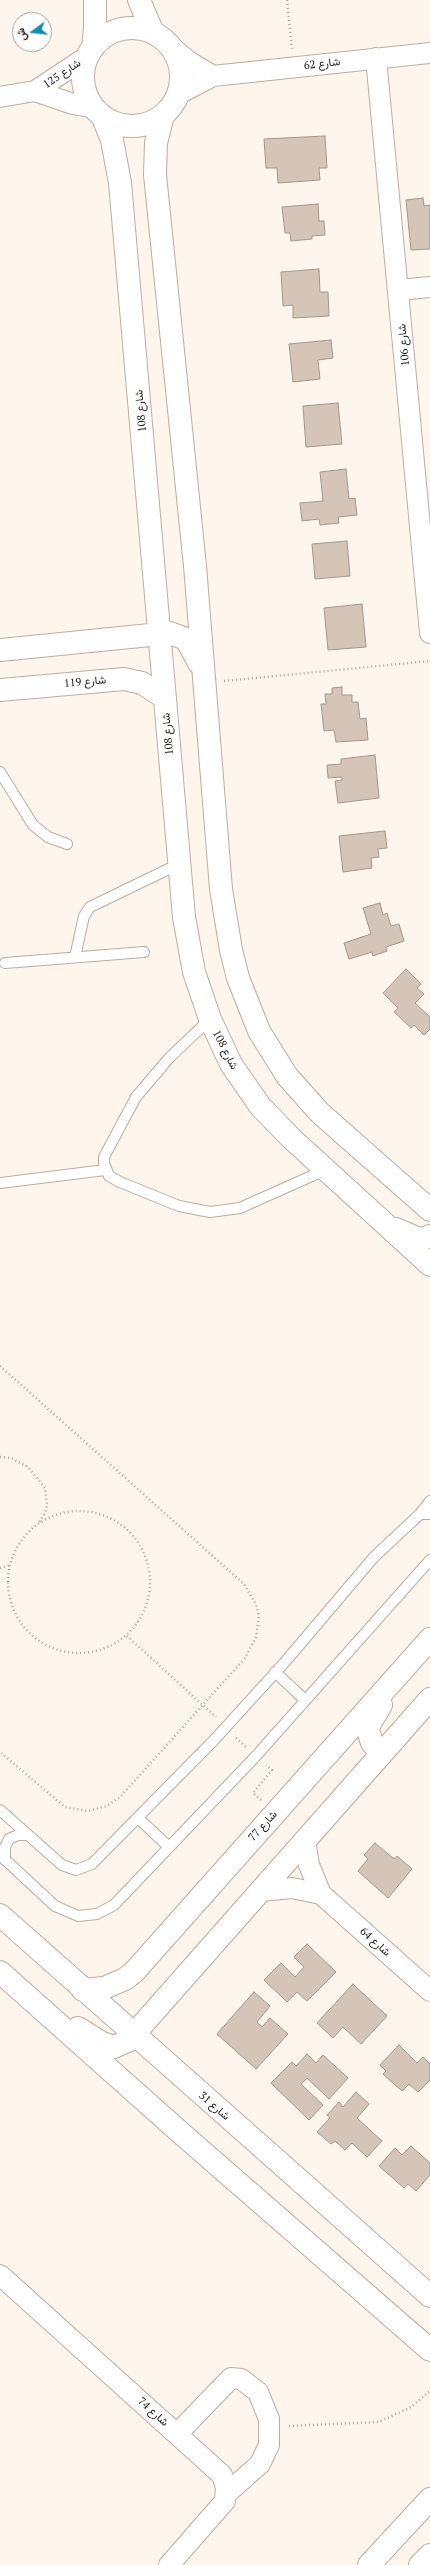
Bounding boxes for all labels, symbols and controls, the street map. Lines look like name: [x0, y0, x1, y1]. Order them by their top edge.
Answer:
north arrow: [12, 12, 52, 52]
text: ش: [13, 27, 30, 43]
street label: شارع 62: [303, 55, 341, 73]
street label: شارع 125: [41, 57, 83, 91]
street label: شارع 106: [396, 323, 412, 367]
street label: شارع 108: [133, 389, 149, 433]
street label: شارع 119: [63, 674, 107, 690]
street label: شارع 108: [160, 712, 176, 756]
street label: شارع 108: [209, 1028, 241, 1072]
street label: شارع 77: [246, 1808, 280, 1844]
street label: شارع 64: [357, 1925, 393, 1959]
street label: شارع 31: [196, 2089, 232, 2123]
street label: شارع 74: [135, 2395, 171, 2429]

